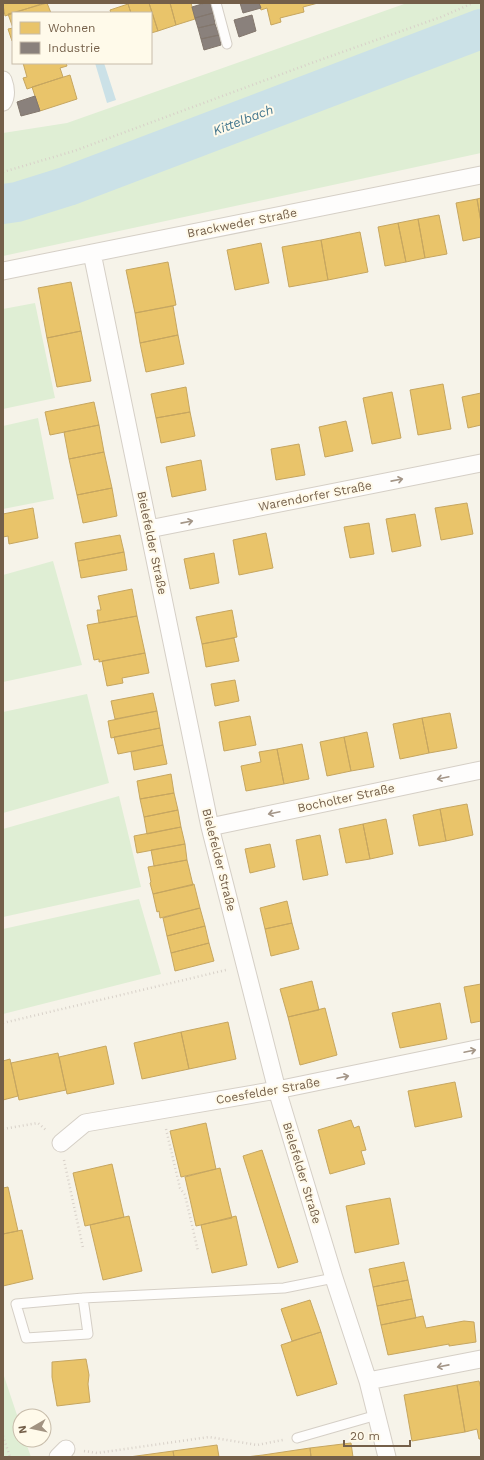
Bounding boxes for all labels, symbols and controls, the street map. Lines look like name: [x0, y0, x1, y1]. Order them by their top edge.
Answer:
legend: [12, 12, 152, 64]
text: Wohnen: [48, 21, 96, 35]
text: Industrie: [48, 41, 100, 55]
water label: Kittelbach: [211, 102, 275, 138]
street label: Brackweder Straße: [186, 205, 298, 240]
one-way arrow: [390, 476, 403, 484]
street label: Warendorfer Straße: [257, 478, 373, 514]
street label: Bielefelder Straße: [134, 490, 170, 596]
one-way arrow: [180, 517, 193, 525]
one-way arrow: [437, 774, 450, 782]
street label: Bocholter Straße: [296, 781, 396, 815]
street label: Bielefelder Straße: [199, 807, 239, 913]
one-way arrow: [268, 810, 281, 818]
one-way arrow: [463, 1046, 476, 1054]
one-way arrow: [336, 1072, 349, 1080]
street label: Coesfelder Straße: [215, 1075, 321, 1107]
street label: Bielefelder Straße: [280, 1121, 324, 1225]
one-way arrow: [437, 1363, 450, 1371]
north arrow: [12, 1408, 52, 1448]
scale bar: [344, 1422, 410, 1448]
text: N: [16, 1424, 30, 1435]
text: 20 m: [350, 1429, 380, 1443]

